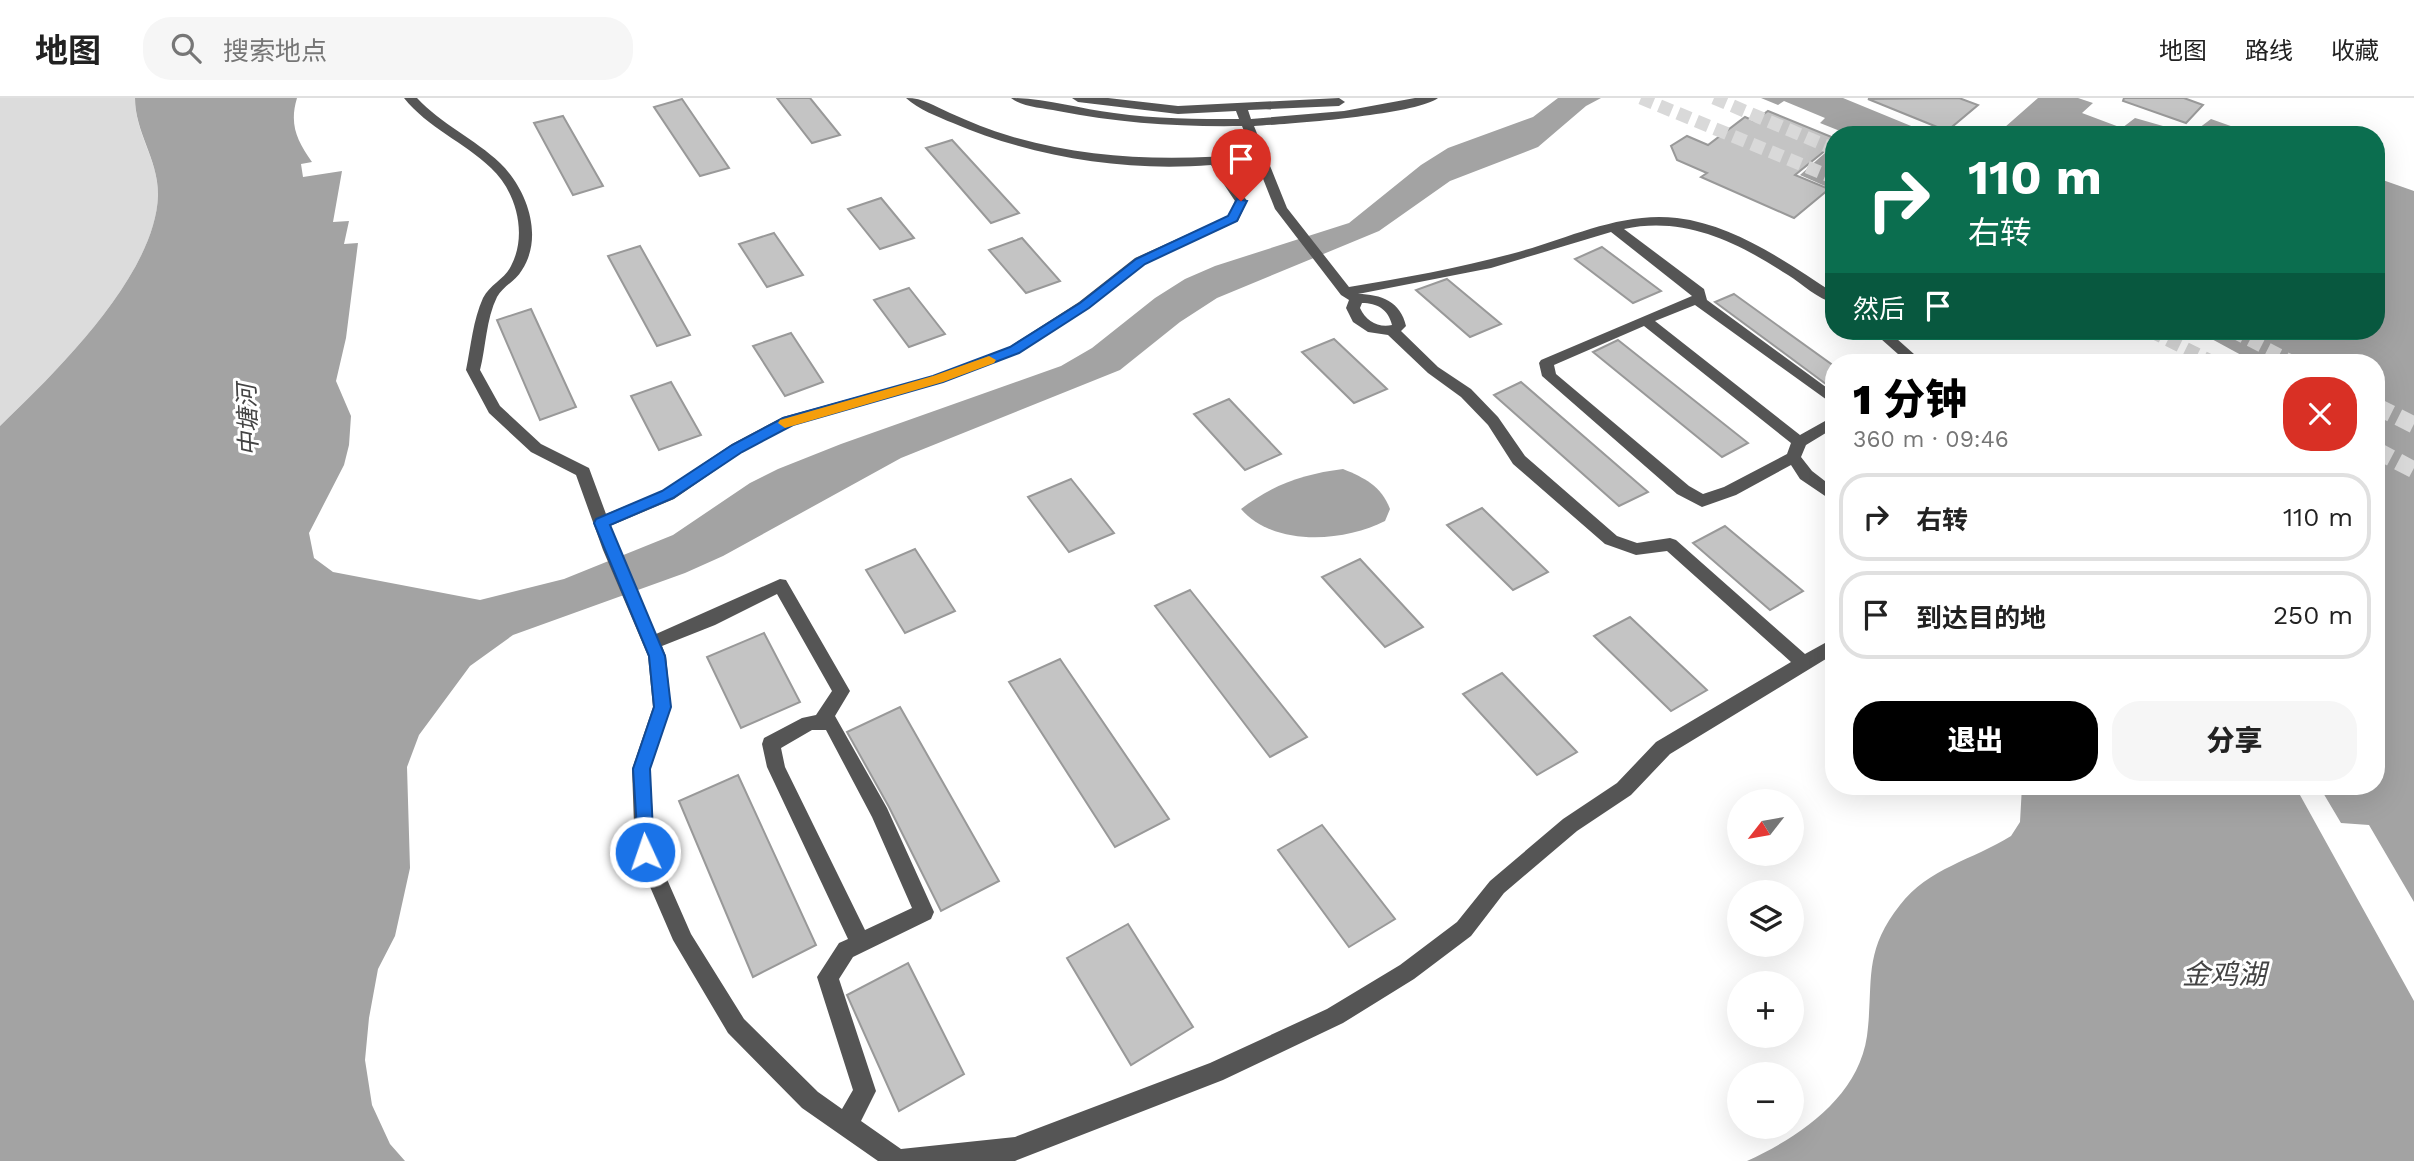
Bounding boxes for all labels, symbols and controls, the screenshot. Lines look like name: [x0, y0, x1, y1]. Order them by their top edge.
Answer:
search box: [143, 17, 633, 80]
icon: search: [167, 29, 205, 67]
text: 地图: [35, 31, 101, 70]
text: 搜索地点: [223, 36, 327, 66]
text: 地图: [2159, 37, 2207, 65]
text: 路线: [2245, 37, 2293, 65]
text: 收藏: [2331, 37, 2379, 65]
pin: [1211, 129, 1271, 201]
icon: arrive: [1222, 140, 1260, 178]
text: 110 m: [1968, 148, 2102, 206]
icon: right: [1853, 154, 1944, 245]
text: 右转: [1968, 214, 2032, 252]
icon: arrive: [1919, 287, 1957, 325]
text: 然后: [1853, 294, 1905, 324]
text: 1 分钟: [1853, 375, 1967, 424]
button: close: [2283, 377, 2357, 451]
water label: 中塘河: [233, 380, 263, 456]
text: 360 m · 09:46: [1853, 426, 2009, 453]
icon: right: [1857, 498, 1895, 536]
text: 110 m: [2283, 502, 2353, 532]
text: 右转: [1916, 505, 1968, 535]
icon: arrive: [1857, 596, 1895, 634]
text: 250 m: [2273, 600, 2353, 630]
text: 到达目的地: [1916, 603, 2046, 633]
button: 退出: [1853, 701, 2098, 781]
button: 分享: [2112, 701, 2357, 781]
north arrow: [1727, 789, 1804, 866]
map controls: [1727, 789, 1804, 1139]
position arrow: [608, 815, 682, 889]
button: layers: [1727, 880, 1804, 957]
water label: 金鸡湖: [2182, 958, 2270, 991]
button: +: [1727, 971, 1804, 1048]
button: −: [1727, 1062, 1804, 1139]

